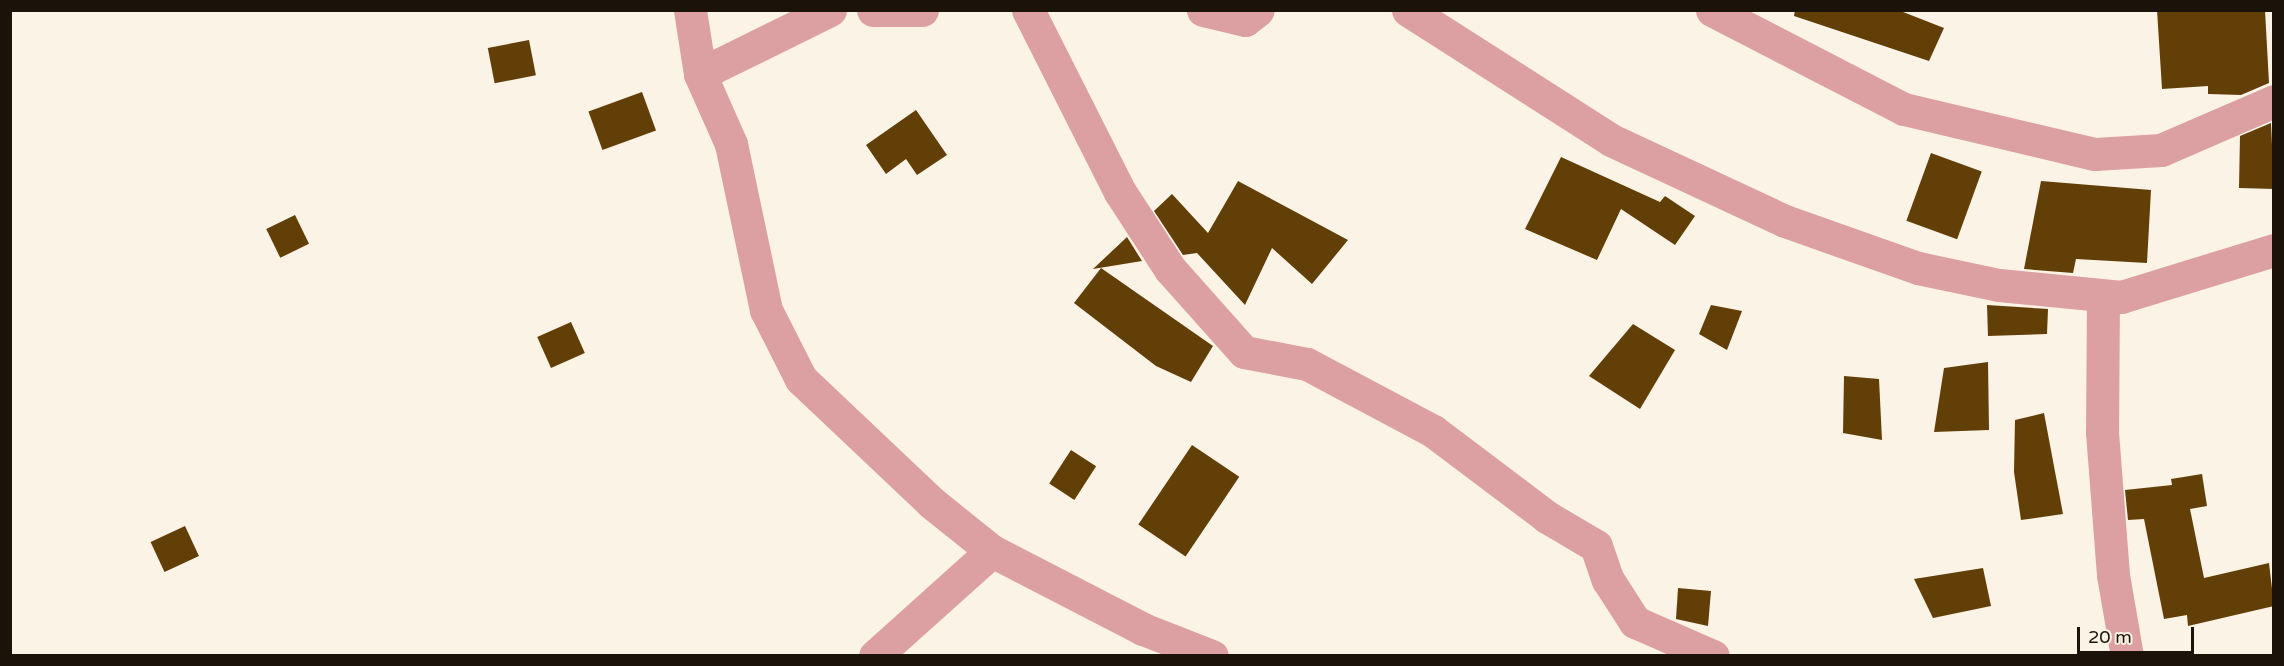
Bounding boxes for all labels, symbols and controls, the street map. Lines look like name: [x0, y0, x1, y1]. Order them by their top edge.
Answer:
scale bar: [2080, 615, 2197, 653]
text: 20 m: [2088, 626, 2132, 648]

